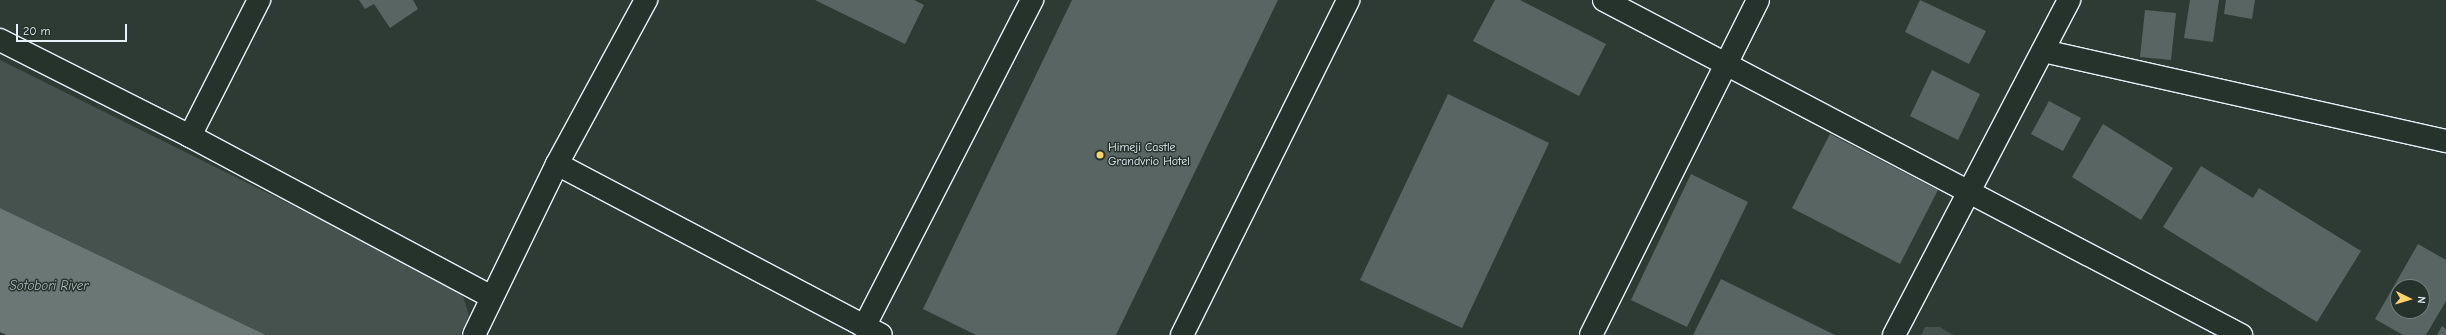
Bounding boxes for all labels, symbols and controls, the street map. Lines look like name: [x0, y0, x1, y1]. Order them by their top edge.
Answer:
scale bar: [18, 16, 129, 42]
text: 20 m: [23, 24, 51, 38]
place label: Himeji Castle Grandvrio Hotel: [1108, 141, 1190, 169]
marker: Himeji Castle Grandvrio Hotel: [1095, 150, 1105, 160]
water label: Sotobori River: [10, 278, 88, 294]
north arrow: [2390, 279, 2430, 319]
text: N: [2415, 296, 2428, 304]

